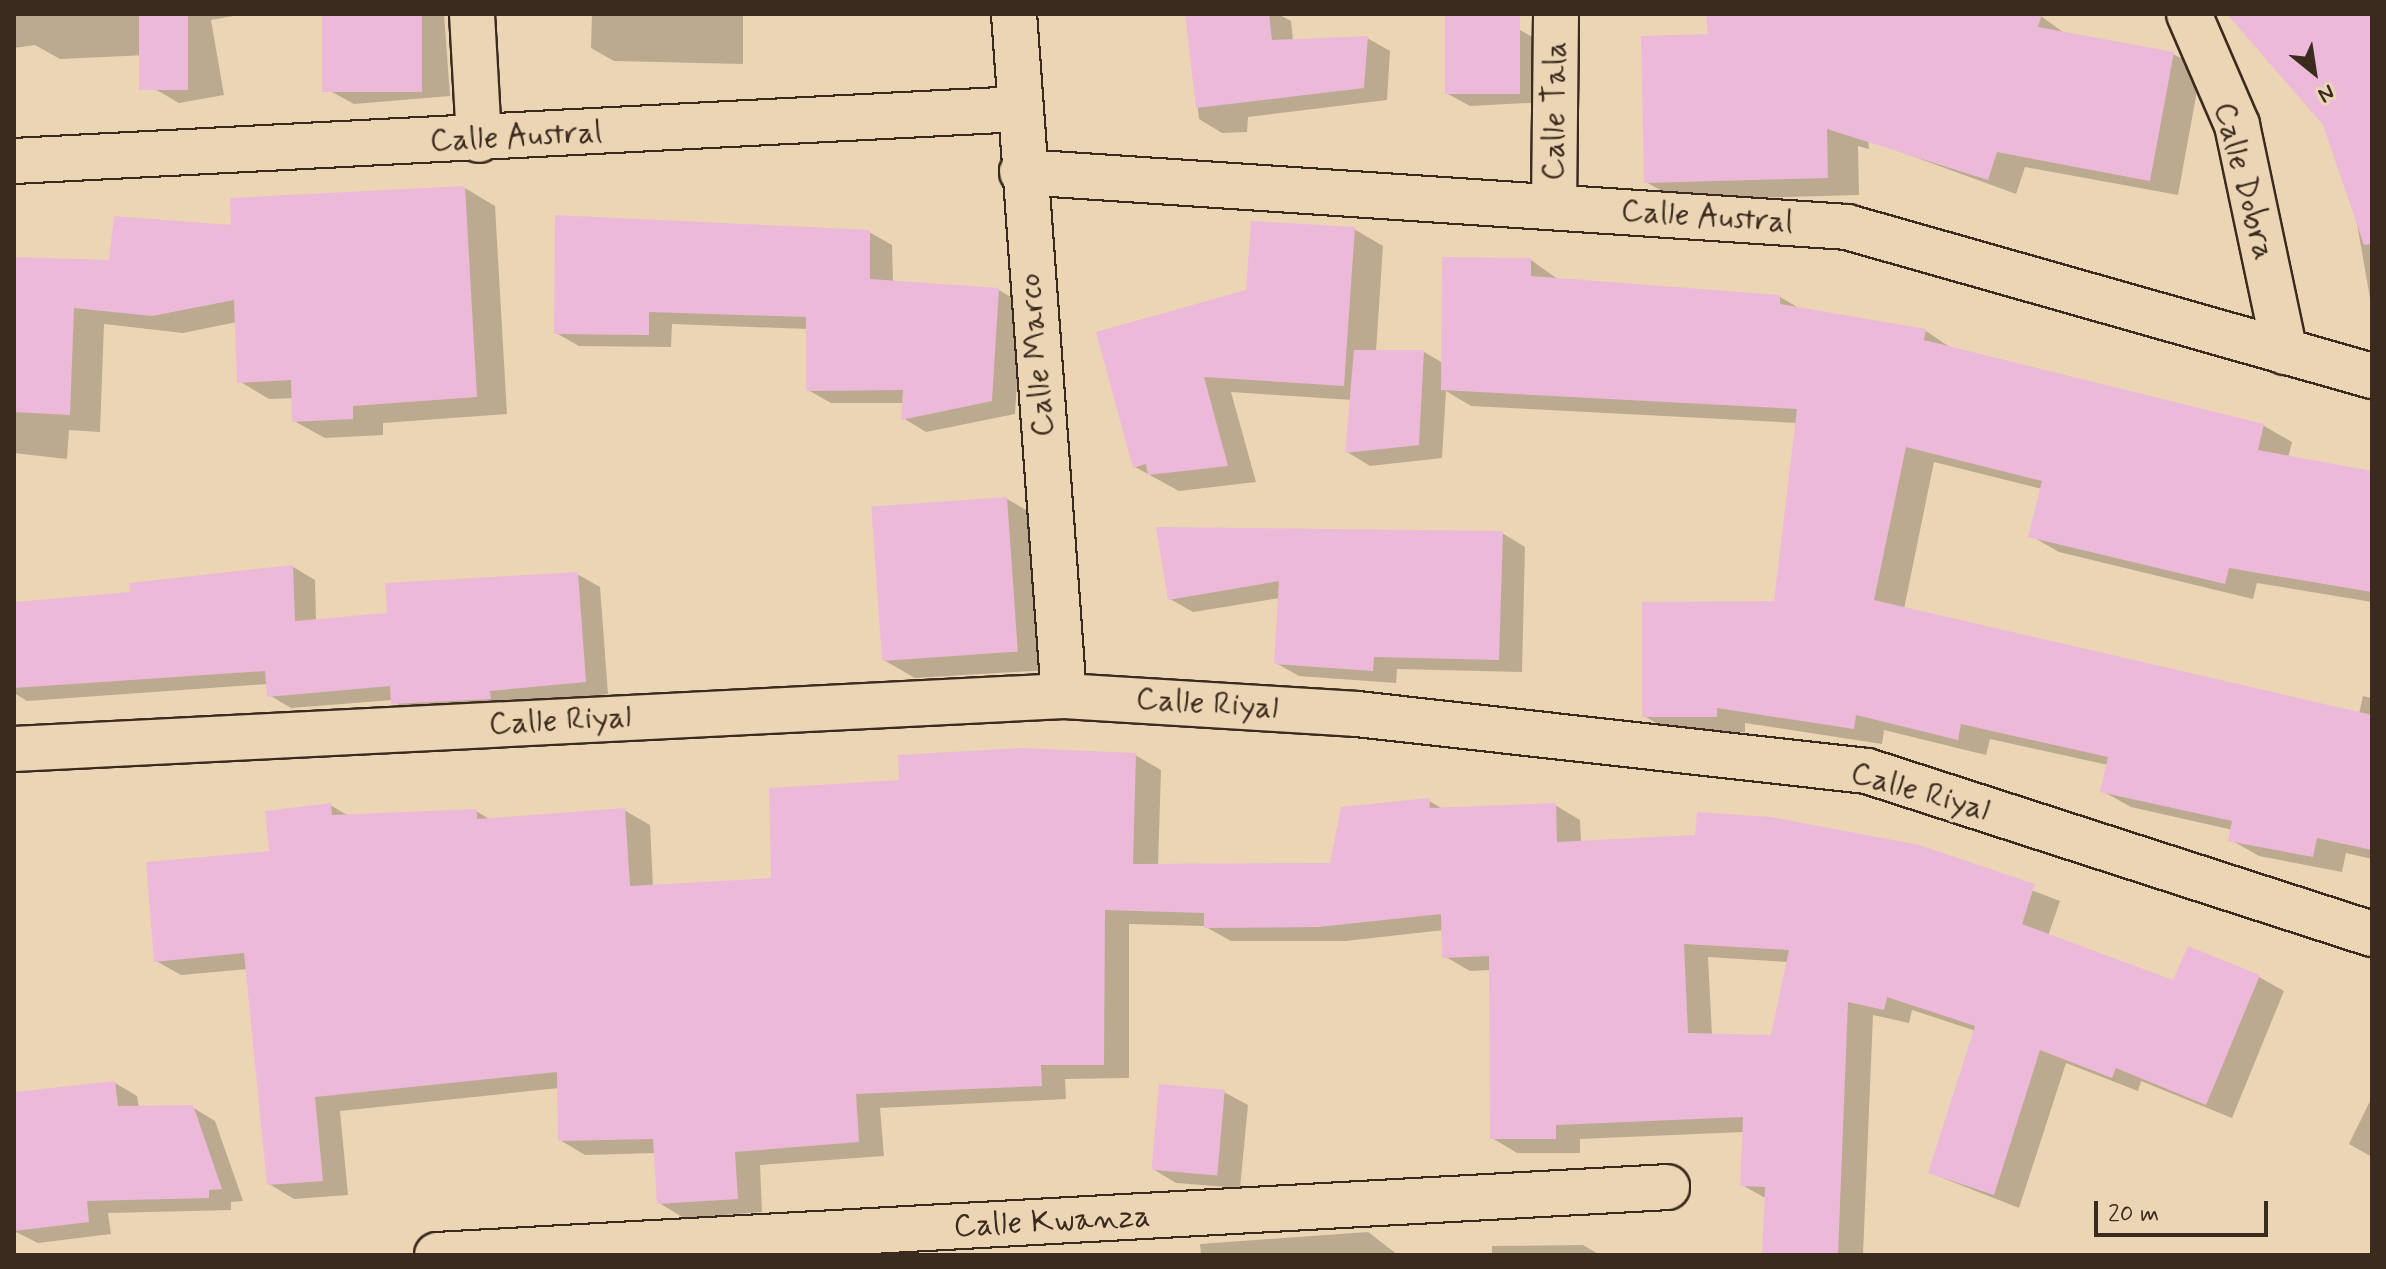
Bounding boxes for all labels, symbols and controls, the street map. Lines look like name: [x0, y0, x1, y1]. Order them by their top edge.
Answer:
north arrow: [2274, 32, 2354, 112]
street label: Calle Tala: [1535, 45, 1575, 177]
text: N: [2313, 77, 2339, 109]
street label: Calle Dobra: [2205, 98, 2283, 264]
street label: Calle Austral: [430, 113, 602, 161]
street label: Calle Austral: [1621, 192, 1793, 242]
street label: Calle Marco: [1011, 273, 1063, 437]
street label: Calle Riyal: [1135, 680, 1279, 728]
street label: Calle Riyal: [488, 698, 632, 744]
street label: Calle Riyal: [1847, 754, 1993, 830]
scale bar: [2098, 1185, 2272, 1235]
street label: Calle Kwanza: [954, 1198, 1150, 1246]
text: 20 m: [2108, 1199, 2159, 1230]

